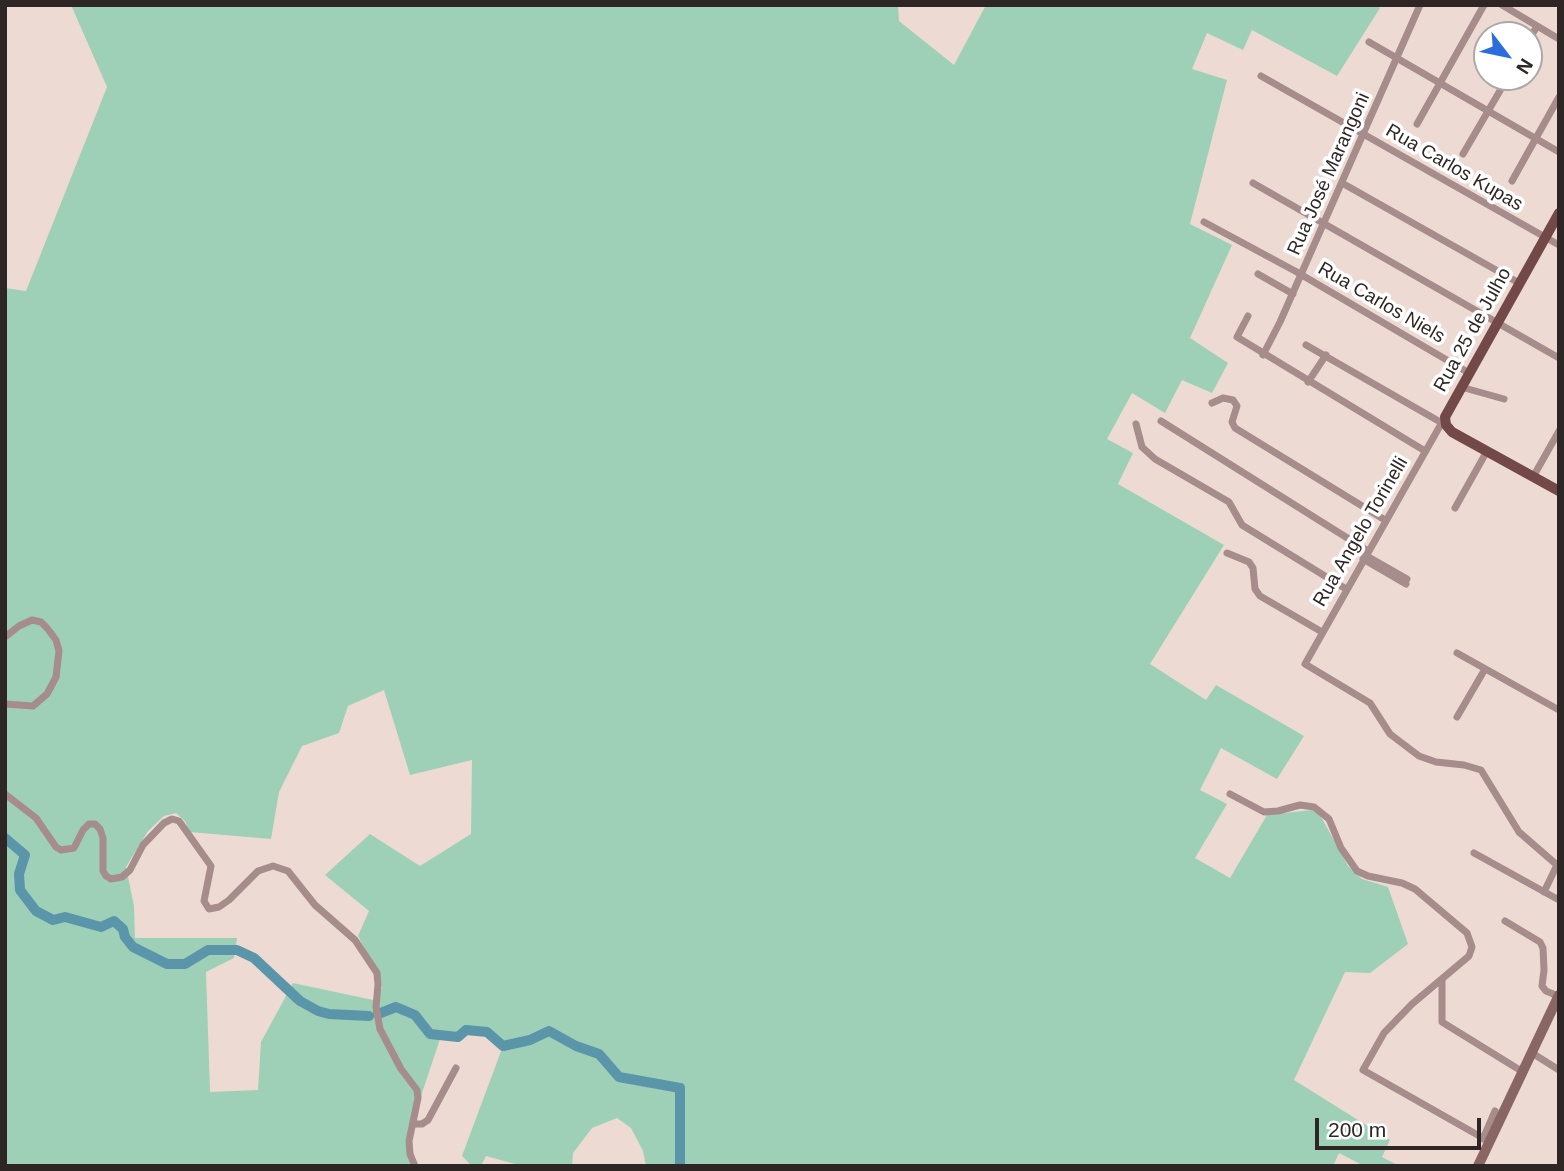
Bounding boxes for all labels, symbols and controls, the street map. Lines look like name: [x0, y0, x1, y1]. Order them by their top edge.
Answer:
north arrow: [1473, 21, 1543, 91]
text: N: [1512, 55, 1537, 78]
street label: Rua José Marangoni: [1283, 89, 1375, 259]
street label: Rua Carlos Kupas: [1382, 120, 1526, 216]
street label: Rua Carlos Niels: [1314, 257, 1448, 349]
street label: Rua 25 de Julho: [1429, 264, 1517, 396]
street label: Rua Angelo Torinelli: [1309, 453, 1413, 611]
scale bar: [1319, 1104, 1485, 1148]
text: 200 m: [1328, 1118, 1386, 1141]

